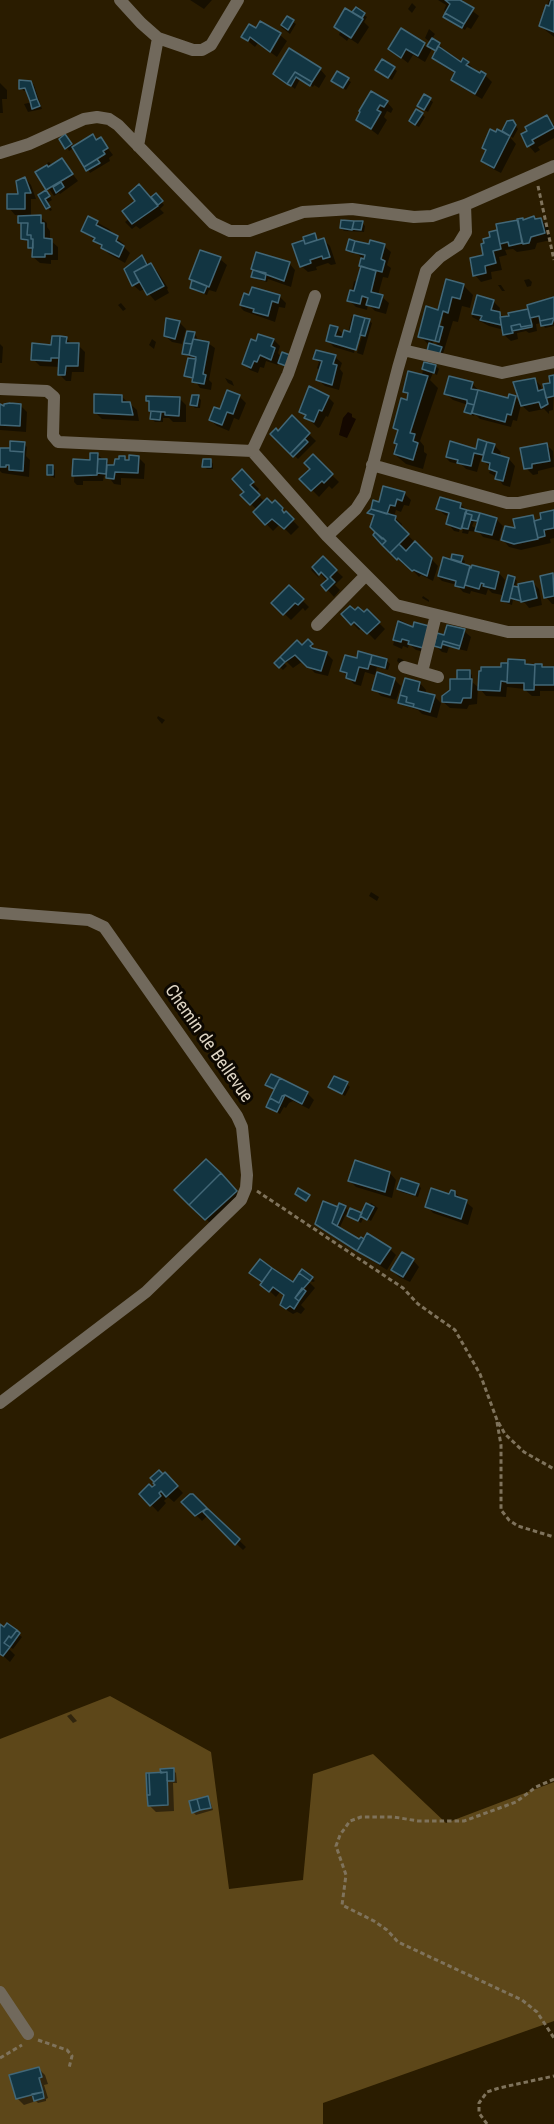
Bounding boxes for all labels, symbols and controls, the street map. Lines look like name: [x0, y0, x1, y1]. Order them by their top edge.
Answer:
street label: Chemin de Bellevue: [159, 981, 257, 1107]

